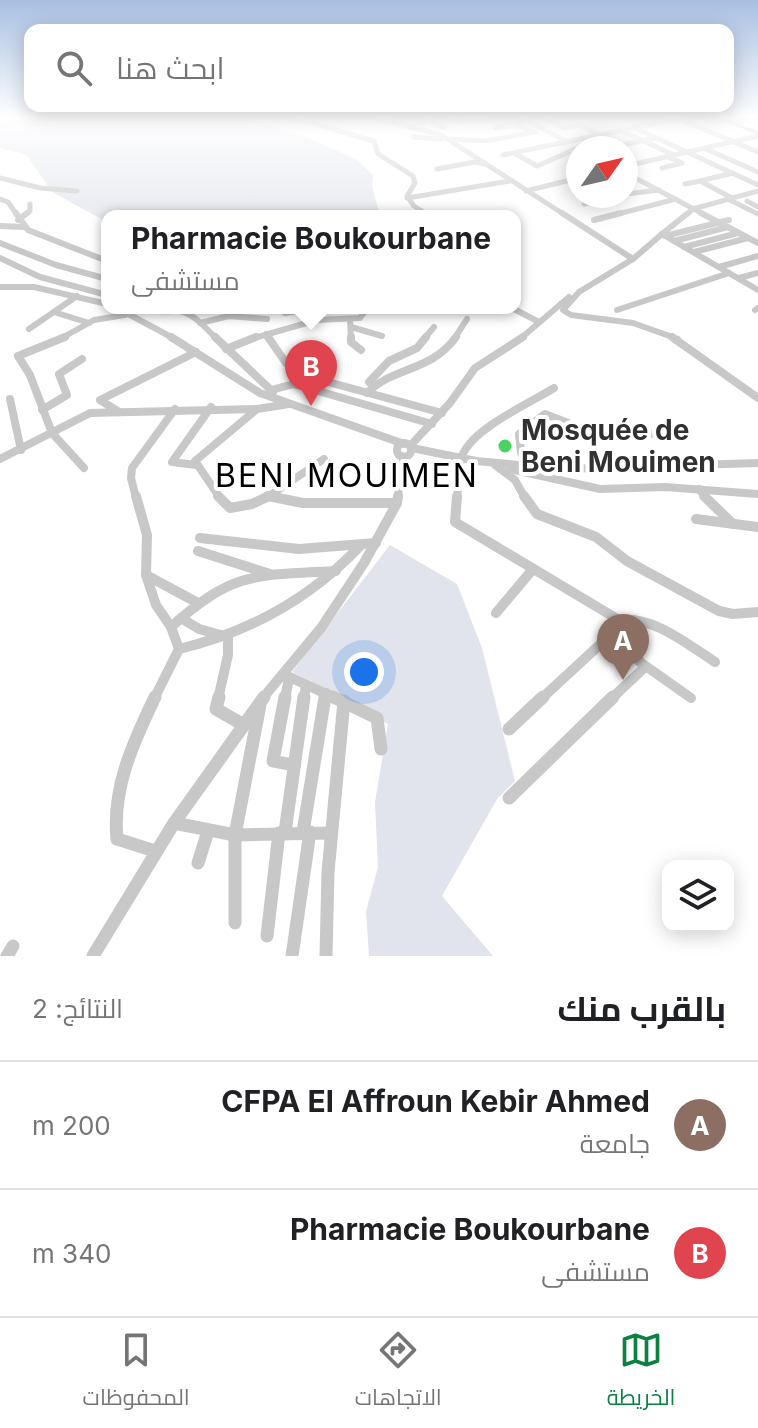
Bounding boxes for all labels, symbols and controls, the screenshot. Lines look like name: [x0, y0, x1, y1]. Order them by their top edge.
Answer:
search box: [24, 24, 734, 112]
icon: search: [52, 46, 96, 90]
text: ابحث هنا: [116, 50, 225, 86]
north arrow: [566, 136, 638, 208]
popup: [101, 210, 521, 314]
text: Pharmacie Boukourbane: [131, 220, 491, 256]
text: مستشفى: [131, 265, 240, 296]
pin: B: [285, 340, 337, 406]
place label: Mosquée de Beni Mouimen: [521, 413, 716, 479]
marker: Mosquée de Beni Mouimen: [496, 437, 514, 455]
district label: BENI MOUIMEN: [215, 456, 479, 495]
pin: A: [597, 614, 649, 680]
your location: [344, 652, 384, 692]
map controls: [662, 860, 734, 932]
button: layers: [662, 860, 734, 932]
text: بالقرب منك: [558, 988, 726, 1029]
text: النتائج: 2: [32, 993, 123, 1024]
text: CFPA El Affroun Kebir Ahmed: [221, 1083, 650, 1119]
text: 200 m: [32, 1110, 111, 1141]
text: A: [690, 1110, 710, 1141]
text: جامعة: [580, 1128, 650, 1159]
text: Pharmacie Boukourbane: [290, 1211, 650, 1247]
text: 340 m: [32, 1238, 111, 1269]
text: B: [691, 1238, 709, 1269]
text: مستشفى: [541, 1256, 650, 1287]
tab: المحفوظات: [83, 1328, 190, 1418]
tab: الاتجاهات: [355, 1328, 442, 1418]
tab: الخريطة: [607, 1328, 675, 1418]

